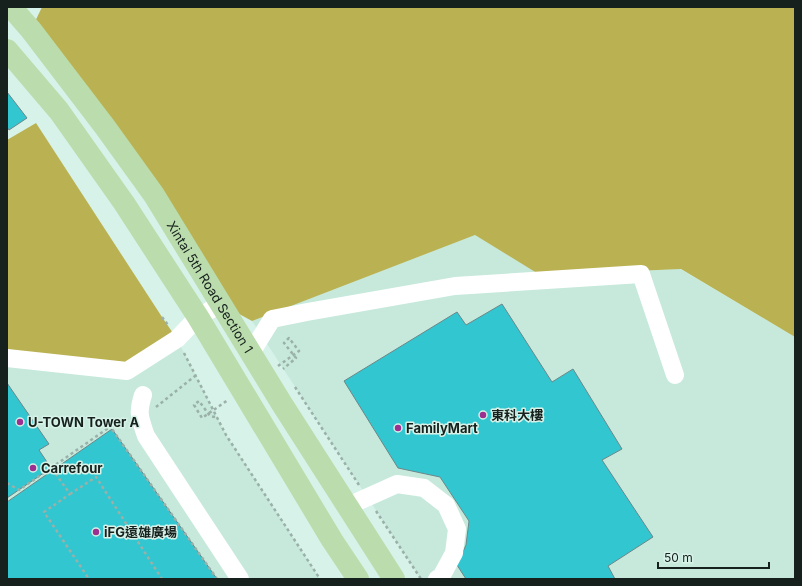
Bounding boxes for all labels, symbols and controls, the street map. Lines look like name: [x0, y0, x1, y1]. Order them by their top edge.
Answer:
street label: Xintai 5th Road Section 1: [164, 218, 257, 356]
place label: 東科大樓: [491, 407, 543, 423]
marker: 東科大樓: [478, 410, 488, 420]
place label: U-TOWN Tower A: [28, 414, 139, 430]
marker: U-TOWN Tower A: [15, 417, 25, 427]
place label: FamilyMart: [406, 420, 478, 436]
marker: FamilyMart: [393, 423, 403, 433]
place label: Carrefour: [41, 460, 103, 476]
marker: Carrefour: [28, 463, 38, 473]
place label: iFG遠雄廣場: [104, 524, 177, 540]
marker: iFG遠雄廣場: [91, 527, 101, 537]
scale bar: [658, 544, 769, 570]
text: 50 m: [664, 550, 693, 565]

